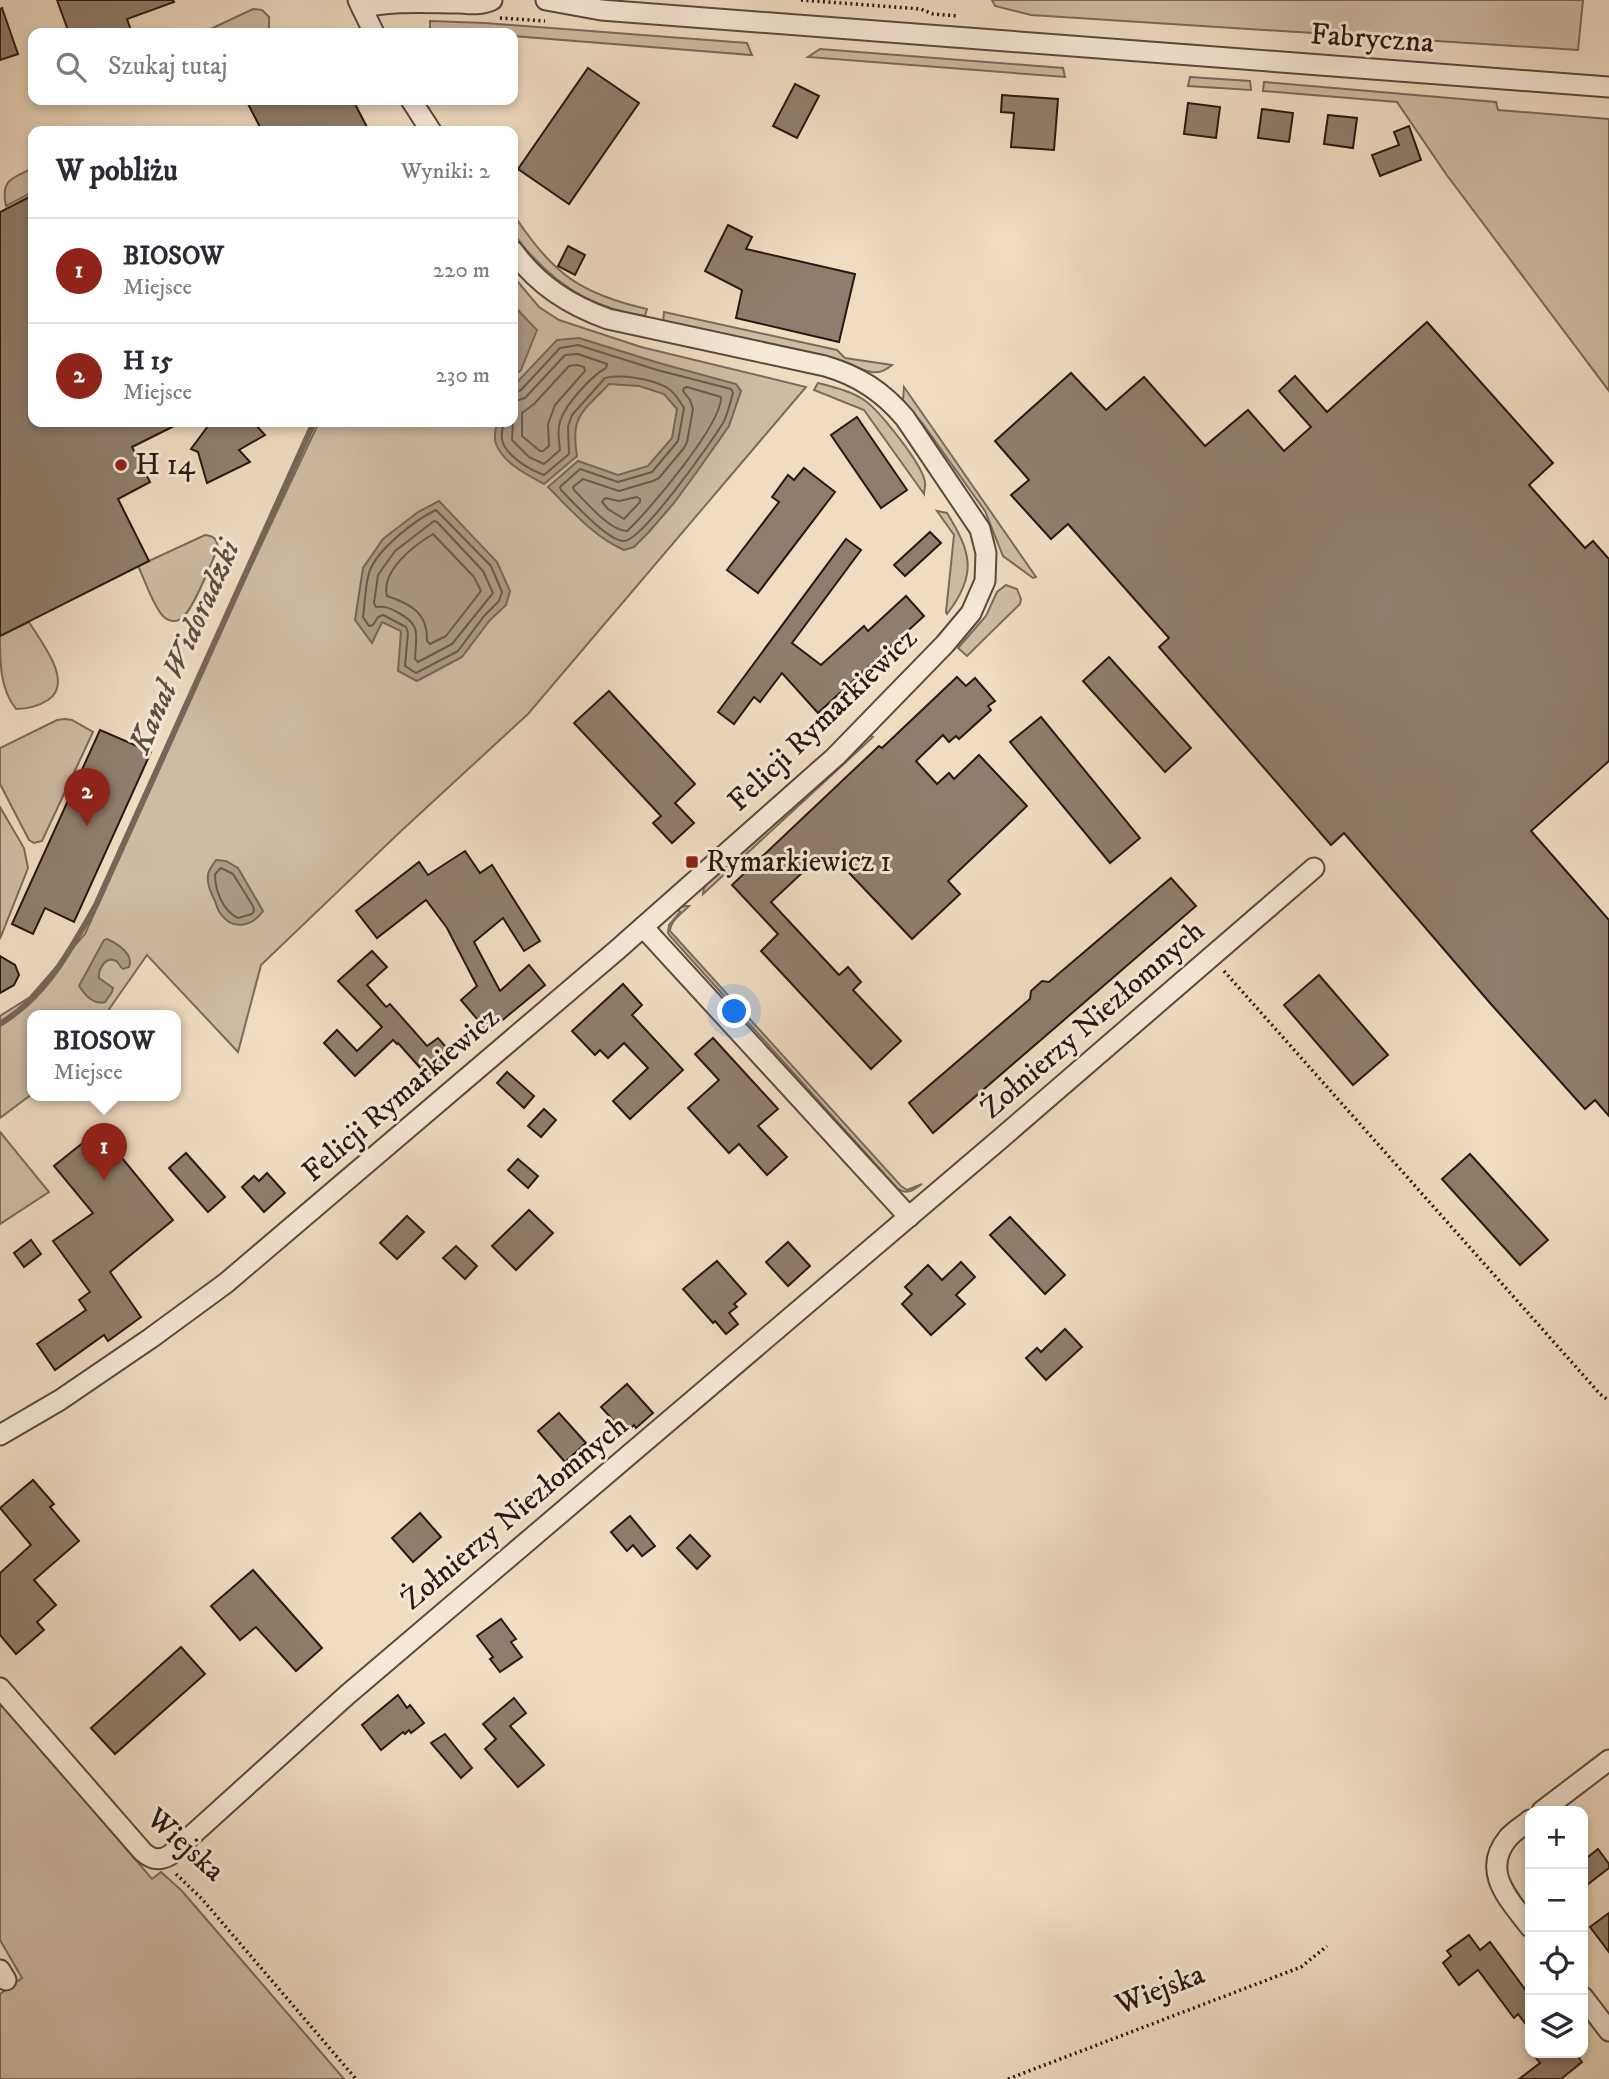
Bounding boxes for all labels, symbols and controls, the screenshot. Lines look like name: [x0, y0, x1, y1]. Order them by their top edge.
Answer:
street label: Fabryczna: [1309, 16, 1435, 62]
search box: [28, 28, 518, 105]
icon: search: [52, 48, 90, 86]
text: Szukaj tutaj: [108, 50, 228, 83]
text: W pobliżu: [56, 153, 178, 190]
text: Wyniki: 2: [401, 157, 490, 186]
text: BIOSOW: [123, 240, 224, 273]
text: 1: [75, 256, 83, 285]
text: 220 m: [433, 256, 490, 285]
text: Miejsce: [123, 273, 192, 302]
text: H 15: [123, 345, 173, 378]
text: 2: [73, 361, 85, 390]
text: 230 m: [436, 361, 490, 390]
text: Miejsce: [123, 378, 192, 407]
place label: H 14: [135, 447, 196, 484]
marker: H 14: [113, 457, 129, 473]
water label: Kanał Widoradzki: [120, 533, 250, 761]
street label: Felicji Rymarkiewicz: [721, 620, 925, 820]
pin: 2: [64, 768, 110, 826]
place label: Rymarkiewicz 1: [706, 844, 891, 881]
marker: Rymarkiewicz 1: [684, 854, 700, 870]
street label: Żołnierzy Niezłomnych: [973, 912, 1213, 1127]
your location: [717, 994, 751, 1028]
street label: Felicji Rymarkiewicz: [295, 999, 507, 1191]
popup: [27, 1010, 181, 1101]
text: BIOSOW: [54, 1025, 154, 1058]
text: Miejsce: [54, 1058, 123, 1087]
pin: 1: [81, 1123, 127, 1181]
street label: Żołnierzy Niezłomnych: [393, 1406, 636, 1619]
street label: Wiejska: [138, 1800, 232, 1890]
map controls: [1525, 1806, 1588, 2058]
button: +: [1525, 1806, 1588, 1869]
button: −: [1525, 1869, 1588, 1932]
button: locate: [1525, 1932, 1588, 1995]
street label: Wiejska: [1109, 1956, 1210, 2024]
button: layers: [1525, 1995, 1588, 2058]

